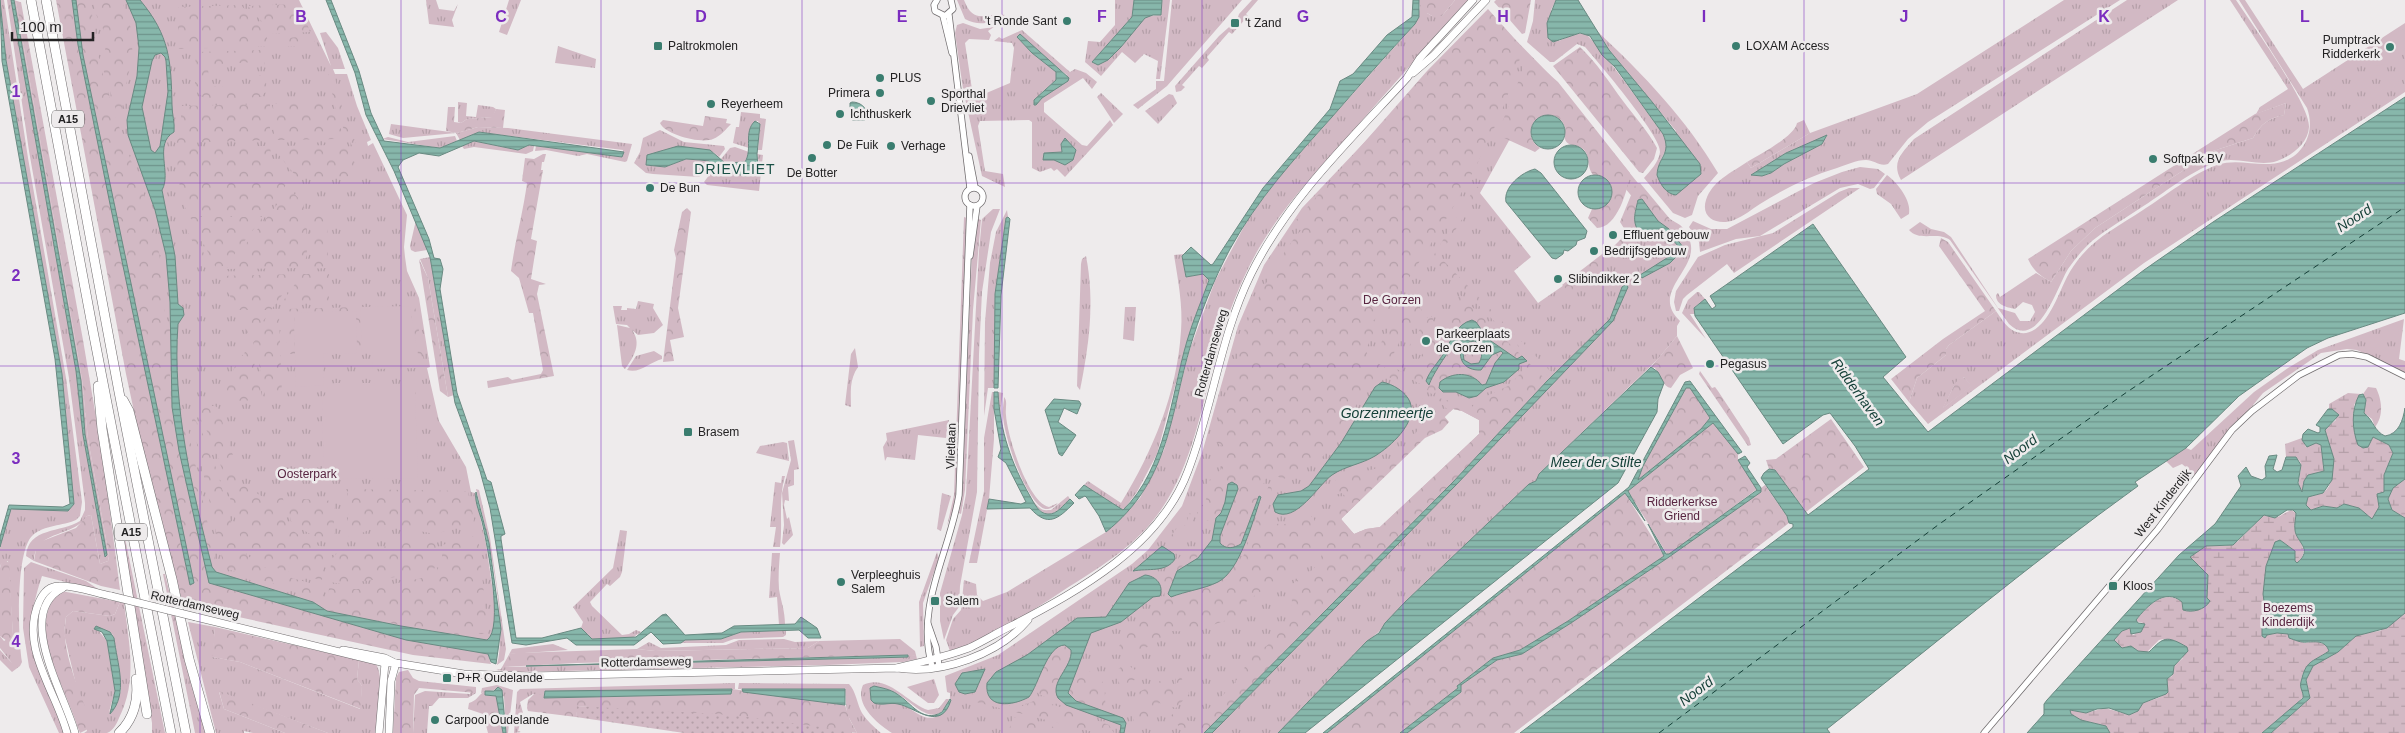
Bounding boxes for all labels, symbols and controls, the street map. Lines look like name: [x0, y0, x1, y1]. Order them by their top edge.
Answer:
text: B: [295, 8, 307, 25]
text: C: [495, 8, 507, 25]
text: D: [695, 8, 707, 25]
text: E: [897, 8, 908, 25]
text: F: [1097, 8, 1107, 25]
text: G: [1297, 8, 1309, 25]
text: H: [1497, 8, 1509, 25]
text: I: [1702, 8, 1706, 25]
text: J: [1900, 8, 1908, 25]
text: K: [2098, 8, 2110, 25]
text: L: [2300, 8, 2310, 25]
scale bar: [12, 10, 94, 42]
place label: 't Ronde Sant: [985, 14, 1058, 28]
marker: 't Ronde Sant: [1061, 15, 1073, 27]
place label: 't Zand: [1245, 16, 1281, 30]
marker: 't Zand: [1229, 17, 1241, 29]
text: 100 m: [20, 18, 62, 35]
place label: Pumptrack Ridderkerk: [2322, 33, 2381, 61]
place label: Paltrokmolen: [668, 39, 738, 53]
place label: LOXAM Access: [1746, 39, 1829, 53]
marker: Paltrokmolen: [652, 40, 664, 52]
marker: LOXAM Access: [1730, 40, 1742, 52]
marker: Pumptrack Ridderkerk: [2384, 41, 2396, 53]
place label: PLUS: [890, 71, 921, 85]
marker: PLUS: [874, 72, 886, 84]
text: 1: [12, 83, 21, 100]
place label: Primera: [828, 86, 870, 100]
marker: Primera: [874, 87, 886, 99]
place label: Sporthal Drievliet: [941, 87, 986, 115]
marker: Sporthal Drievliet: [925, 95, 937, 107]
place label: Reyerheem: [721, 97, 783, 111]
marker: Reyerheem: [705, 98, 717, 110]
place label: Ichthuskerk: [850, 107, 912, 121]
marker: Ichthuskerk: [834, 108, 846, 120]
road number: A15: [52, 110, 84, 128]
place label: De Fuik: [837, 138, 879, 152]
marker: De Fuik: [821, 139, 833, 151]
place label: Verhage: [901, 139, 946, 153]
marker: Verhage: [885, 140, 897, 152]
marker: De Botter: [806, 152, 818, 164]
place label: Softpak BV: [2163, 152, 2223, 166]
marker: Softpak BV: [2147, 153, 2159, 165]
district label: DRIEVLIET: [694, 161, 776, 177]
place label: De Botter: [787, 166, 837, 180]
place label: De Bun: [660, 181, 700, 195]
marker: De Bun: [644, 182, 656, 194]
water label: Noord: [2334, 200, 2375, 235]
place label: Effluent gebouw: [1623, 228, 1709, 242]
marker: Effluent gebouw: [1607, 229, 1619, 241]
place label: Bedrijfsgebouw: [1604, 244, 1686, 258]
marker: Bedrijfsgebouw: [1588, 245, 1600, 257]
text: 2: [12, 267, 21, 284]
place label: Slibindikker 2: [1568, 272, 1640, 286]
marker: Slibindikker 2: [1552, 273, 1564, 285]
park label: De Gorzen: [1363, 293, 1421, 307]
street label: Rotterdamseweg: [1192, 307, 1230, 399]
place label: Parkeerplaats de Gorzen: [1436, 327, 1510, 355]
marker: Parkeerplaats de Gorzen: [1420, 335, 1432, 347]
water label: Ridderhaven: [1828, 355, 1888, 429]
place label: Pegasus: [1720, 357, 1767, 371]
marker: Pegasus: [1704, 358, 1716, 370]
water label: Gorzenmeertje: [1341, 405, 1434, 421]
street label: Vlietlaan: [943, 423, 959, 469]
place label: Brasem: [698, 425, 739, 439]
marker: Brasem: [682, 426, 694, 438]
water label: Noord: [2000, 430, 2041, 467]
text: 3: [12, 450, 21, 467]
water label: Meer der Stilte: [1550, 454, 1642, 470]
street label: West Kinderdijk: [2132, 465, 2195, 540]
park label: Oosterpark: [277, 467, 338, 481]
park label: Ridderkerkse Griend: [1647, 495, 1718, 523]
road number: A15: [115, 524, 147, 540]
place label: Verpleeghuis Salem: [851, 568, 920, 596]
marker: Verpleeghuis Salem: [835, 576, 847, 588]
place label: Kloos: [2123, 579, 2153, 593]
marker: Kloos: [2107, 580, 2119, 592]
street label: Rotterdamseweg: [149, 588, 241, 622]
place label: Salem: [945, 594, 979, 608]
marker: Salem: [929, 595, 941, 607]
park label: Boezems Kinderdijk: [2262, 601, 2315, 629]
text: 4: [12, 633, 21, 650]
street label: Rotterdamseweg: [601, 654, 691, 670]
place label: P+R Oudelande: [457, 671, 543, 685]
marker: P+R Oudelande: [441, 672, 453, 684]
water label: Noord: [1676, 672, 1717, 709]
place label: Carpool Oudelande: [445, 713, 549, 727]
marker: Carpool Oudelande: [429, 714, 441, 726]

